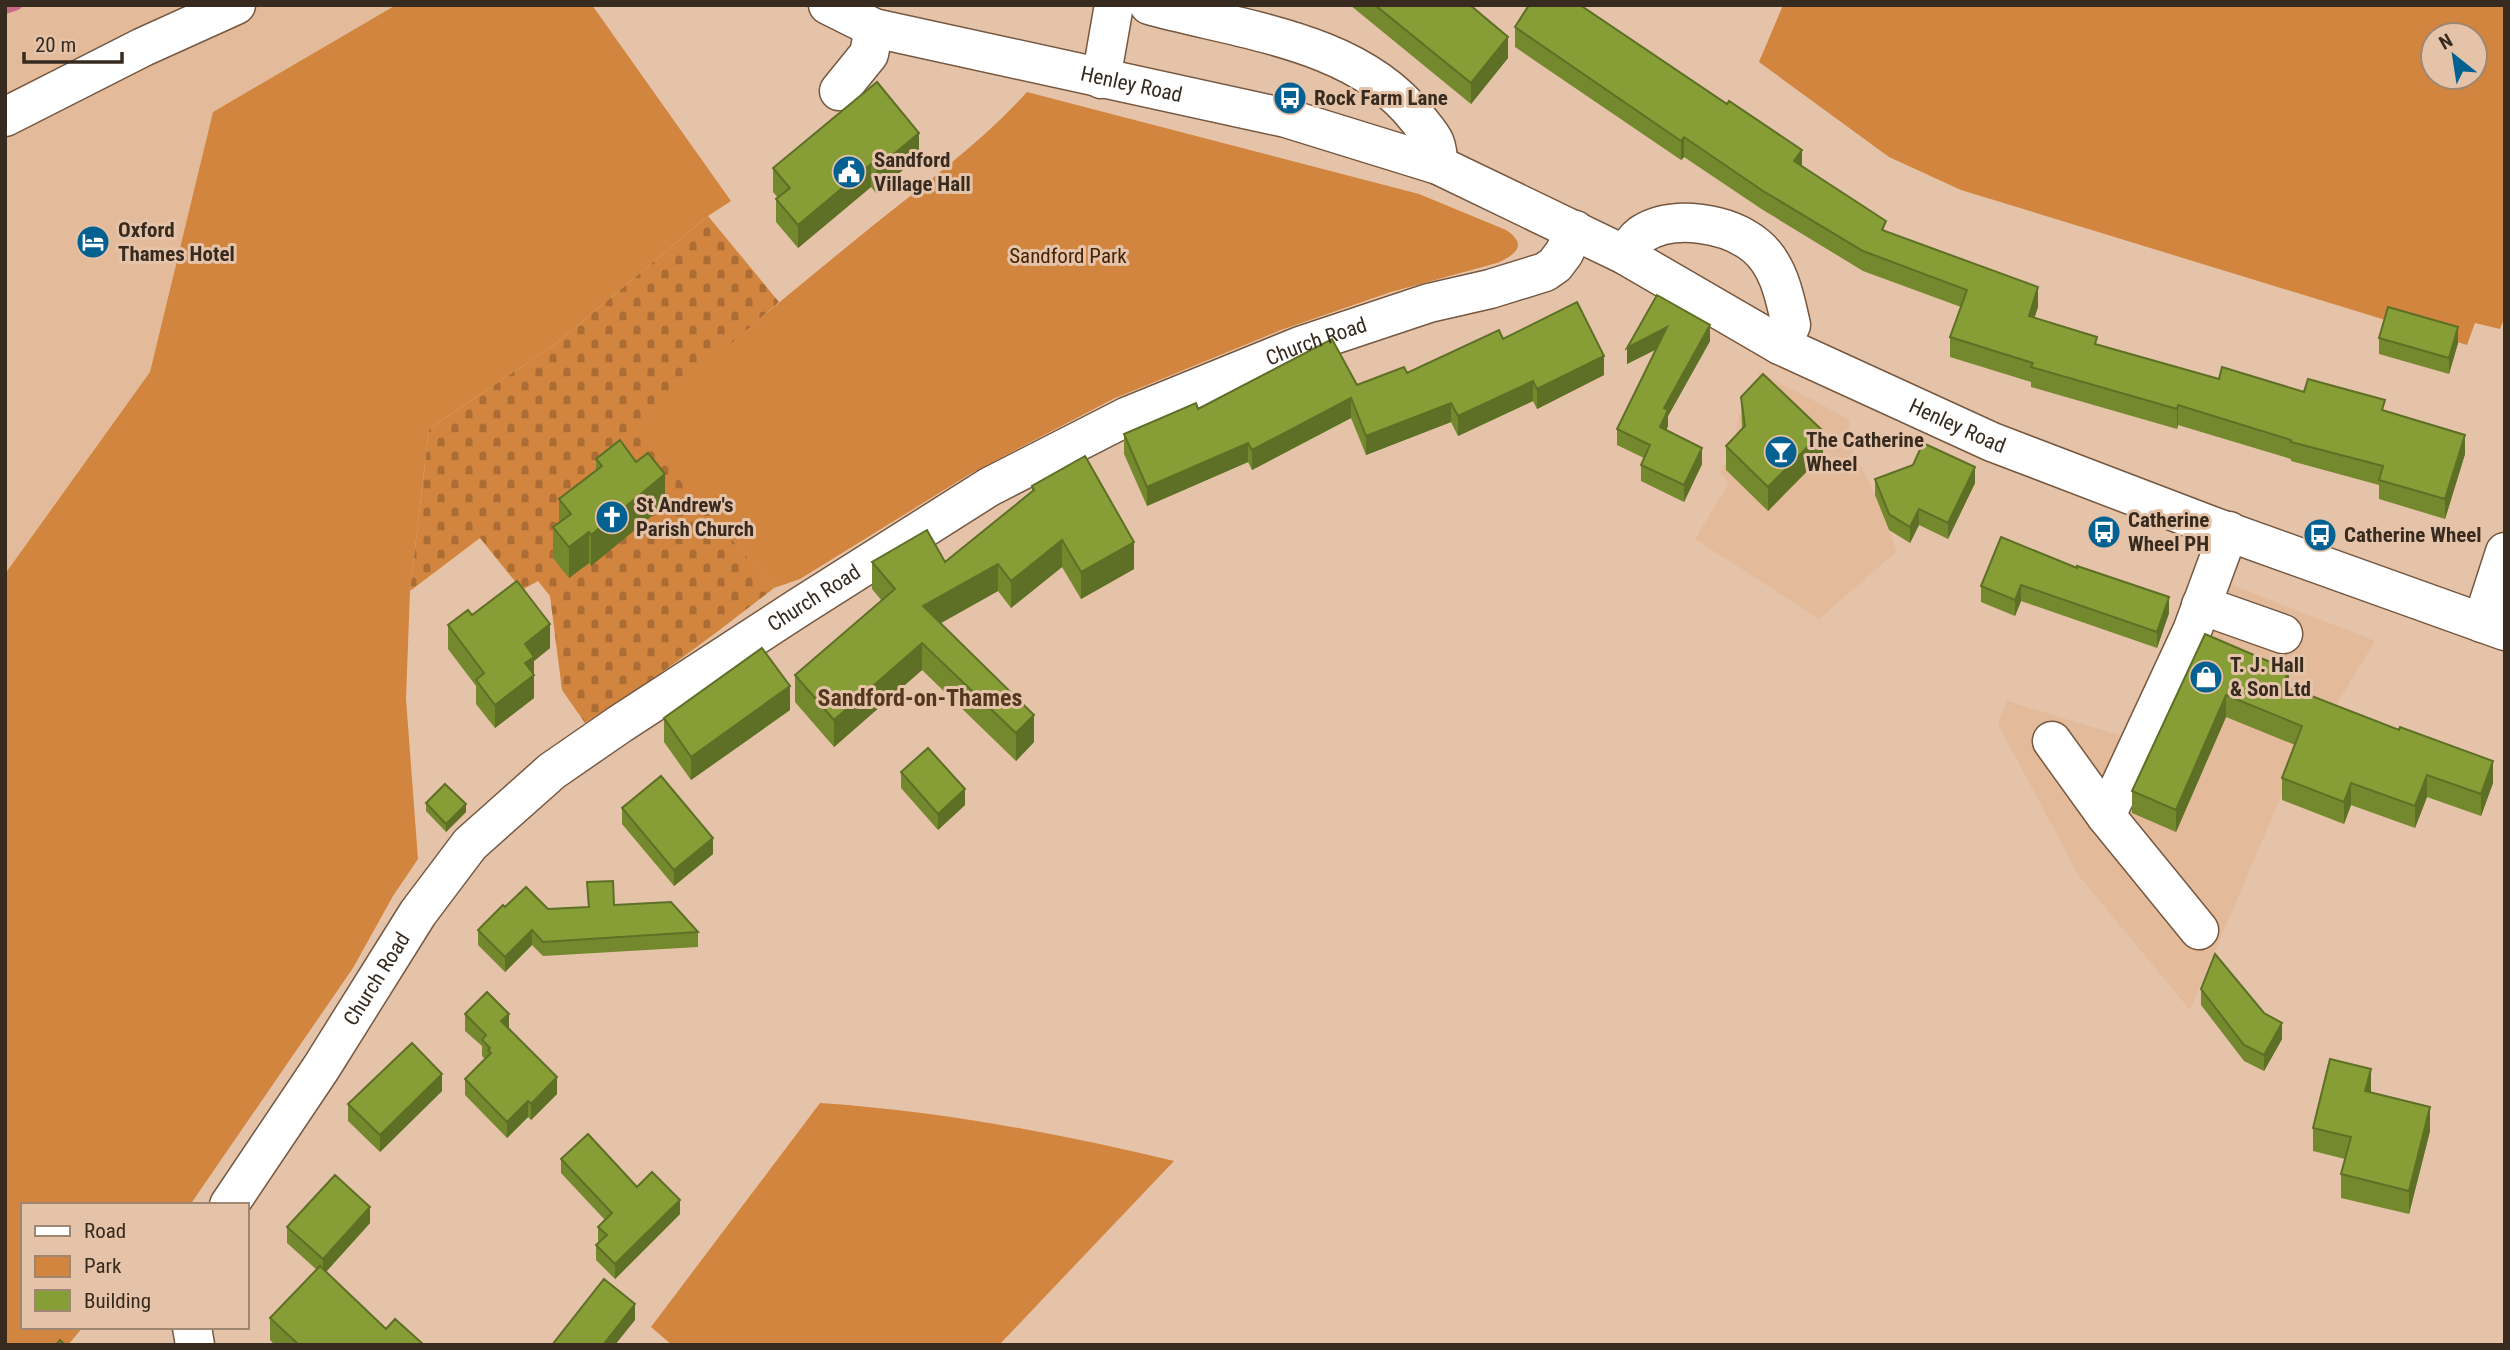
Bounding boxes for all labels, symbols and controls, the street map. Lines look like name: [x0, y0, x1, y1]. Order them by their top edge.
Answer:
scale bar: [24, 21, 122, 65]
north arrow: [2419, 21, 2489, 91]
text: N: [2435, 29, 2457, 55]
text: 20 m: [35, 33, 76, 57]
street label: Henley Road: [1078, 61, 1185, 107]
bus stop icon: Rock Farm Lane: [1271, 79, 1309, 117]
place label: Rock Farm Lane: [1314, 86, 1448, 110]
place label: Sandford Village Hall: [874, 148, 971, 196]
public building icon: Sandford Village Hall: [830, 153, 868, 191]
place label: Oxford Thames Hotel: [118, 218, 235, 266]
hotel icon: Oxford Thames Hotel: [74, 223, 112, 261]
park label: Sandford Park: [1009, 244, 1127, 268]
street label: Church Road: [1262, 313, 1370, 371]
street label: Henley Road: [1905, 394, 2009, 458]
place label: The Catherine Wheel: [1806, 428, 1924, 476]
bar icon: The Catherine Wheel: [1762, 433, 1800, 471]
place label: St Andrew's Parish Church: [636, 493, 754, 541]
church icon: St Andrew's Parish Church: [593, 498, 631, 536]
place label: Catherine Wheel PH: [2128, 508, 2209, 556]
bus stop icon: Catherine Wheel PH: [2085, 513, 2123, 551]
bus stop icon: Catherine Wheel: [2301, 516, 2339, 554]
place label: Catherine Wheel: [2344, 523, 2482, 547]
street label: Church Road: [763, 560, 865, 637]
place label: T. J. Hall & Son Ltd: [2230, 653, 2311, 701]
shop icon: T. J. Hall & Son Ltd: [2187, 658, 2225, 696]
district label: Sandford-on-Thames: [818, 684, 1022, 712]
street label: Church Road: [339, 928, 415, 1030]
legend: [21, 1203, 248, 1329]
text: Road: [84, 1219, 126, 1243]
text: Park: [84, 1254, 122, 1278]
text: Building: [84, 1289, 151, 1313]

